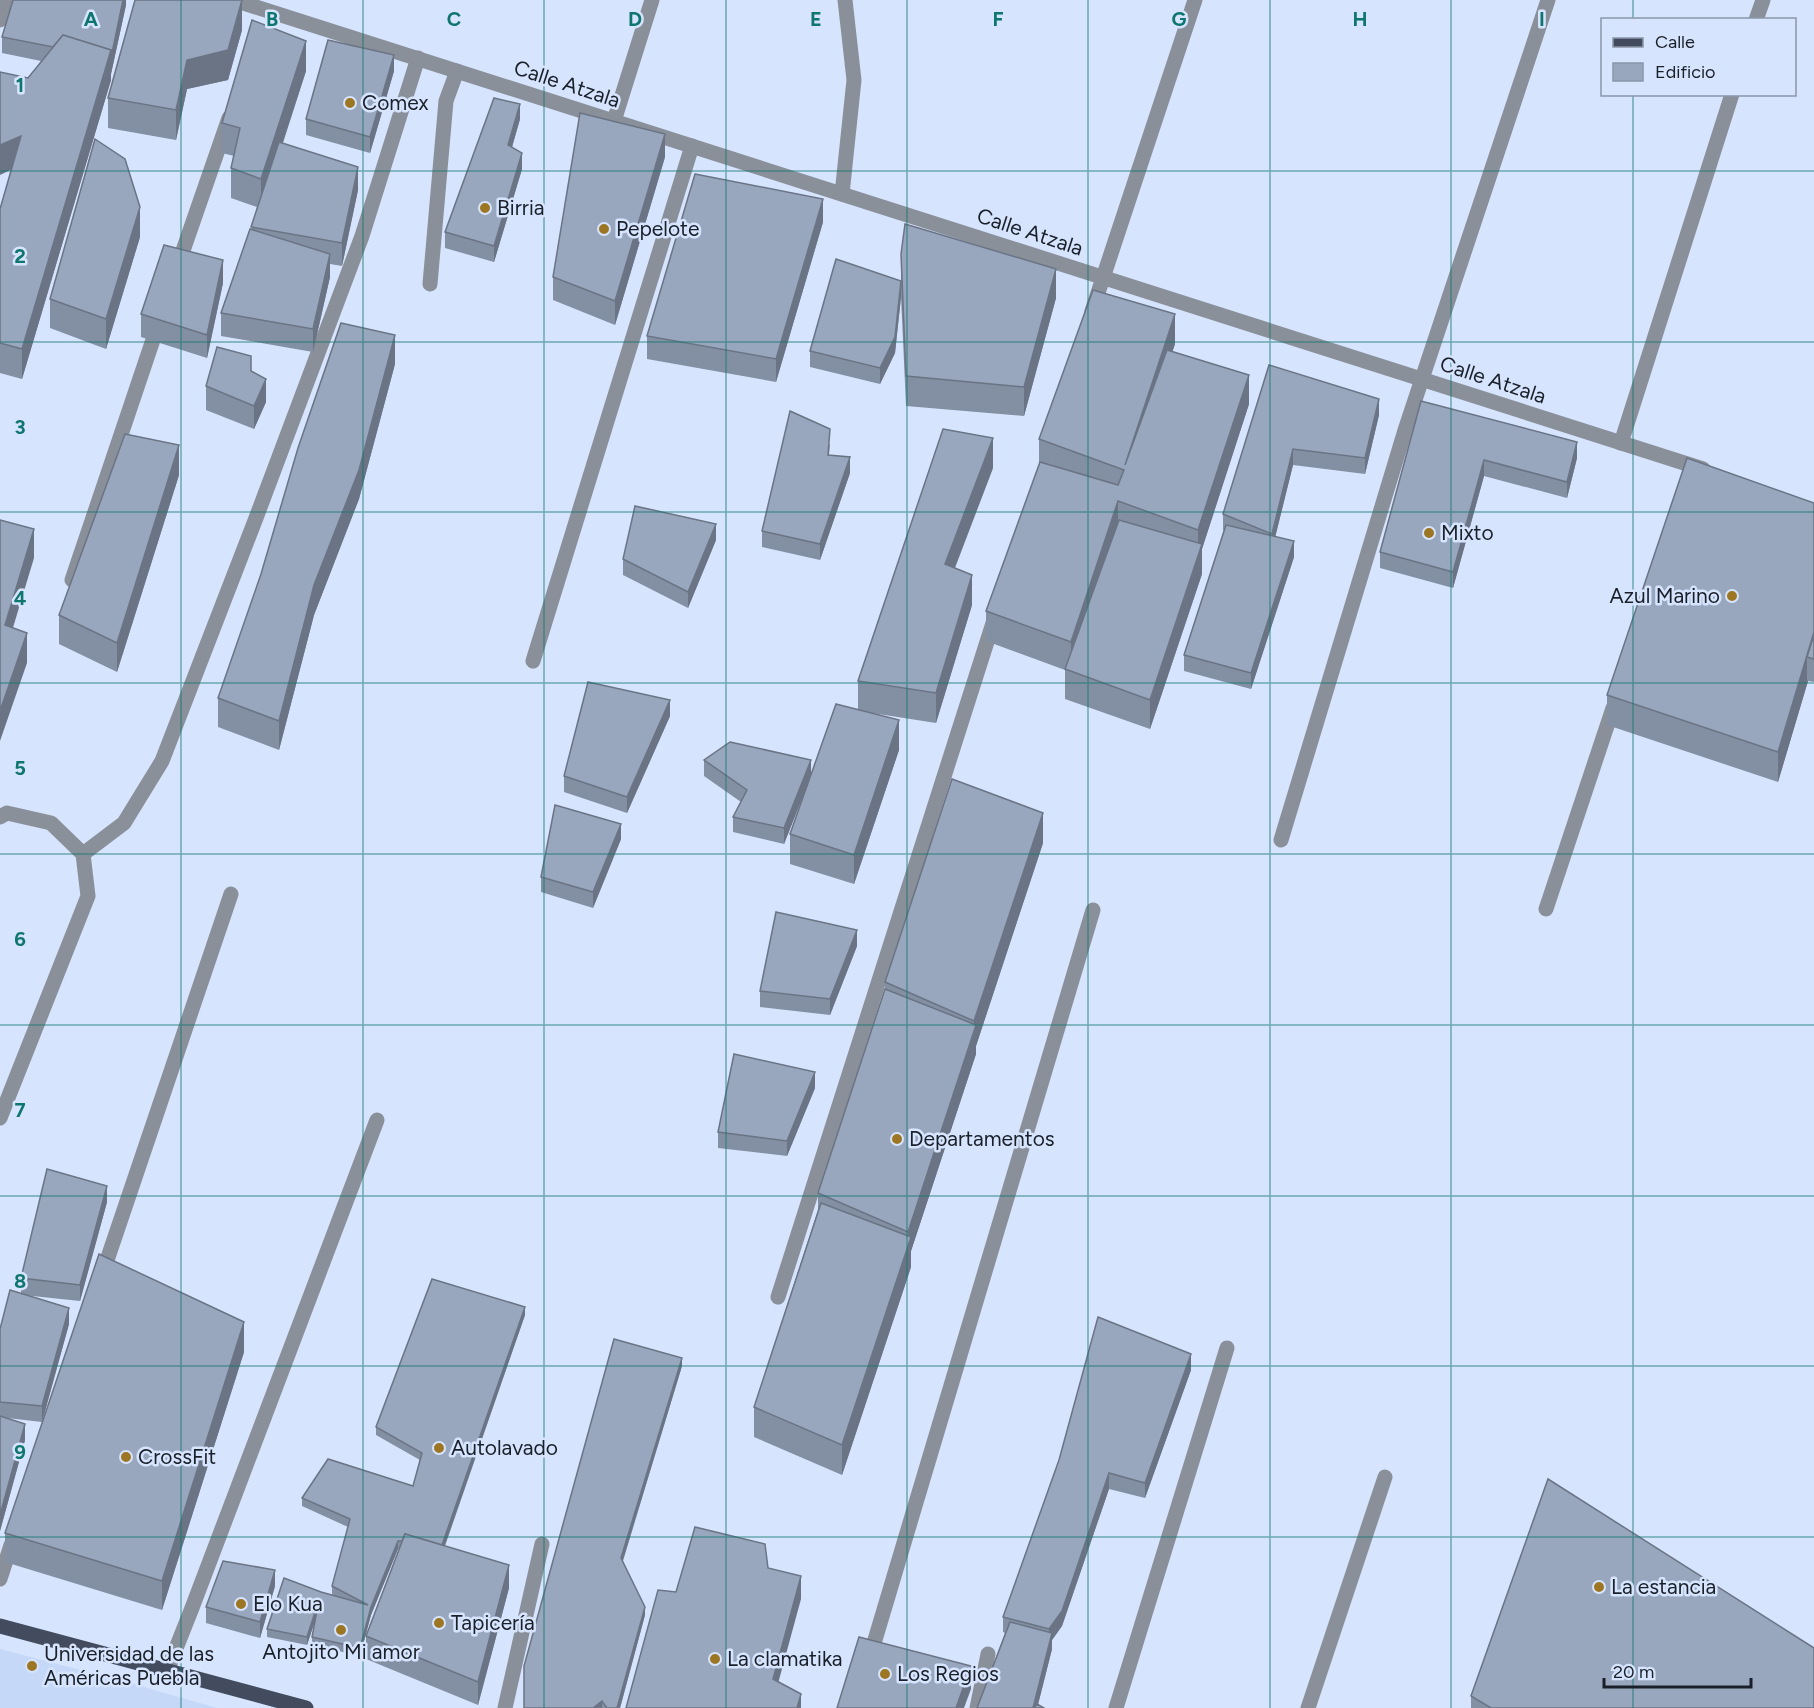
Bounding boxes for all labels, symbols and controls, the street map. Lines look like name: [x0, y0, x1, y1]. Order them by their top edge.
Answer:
text: A: [84, 7, 99, 31]
text: B: [266, 7, 278, 31]
text: C: [447, 7, 461, 31]
text: D: [628, 7, 642, 31]
text: E: [810, 7, 822, 31]
text: F: [992, 7, 1004, 31]
text: G: [1172, 7, 1187, 31]
text: H: [1353, 7, 1368, 31]
text: I: [1539, 7, 1545, 31]
legend: [1601, 18, 1796, 96]
text: Calle: [1655, 31, 1695, 53]
street label: Calle Atzala: [511, 55, 623, 112]
text: Edificio: [1655, 61, 1716, 83]
text: 1: [16, 73, 24, 97]
place label: Comex: [362, 90, 429, 115]
marker: Comex: [343, 96, 357, 110]
place label: Birria: [497, 195, 544, 220]
marker: Birria: [478, 201, 492, 215]
street label: Calle Atzala: [974, 203, 1086, 260]
place label: Pepelote: [616, 216, 699, 241]
marker: Pepelote: [597, 222, 611, 236]
text: 2: [14, 244, 26, 268]
street label: Calle Atzala: [1437, 351, 1549, 408]
text: 3: [14, 415, 26, 439]
place label: Mixto: [1441, 520, 1494, 545]
marker: Mixto: [1422, 526, 1436, 540]
place label: Azul Marino: [1610, 583, 1720, 608]
text: 4: [14, 586, 27, 610]
marker: Azul Marino: [1725, 589, 1739, 603]
text: 5: [14, 756, 26, 780]
text: 6: [14, 927, 26, 951]
text: 7: [14, 1098, 26, 1122]
place label: Departamentos: [909, 1126, 1055, 1151]
marker: Departamentos: [890, 1132, 904, 1146]
text: 8: [14, 1269, 26, 1293]
place label: Autolavado: [451, 1435, 558, 1460]
text: 9: [14, 1440, 26, 1464]
marker: Autolavado: [432, 1441, 446, 1455]
place label: CrossFit: [138, 1444, 216, 1469]
marker: CrossFit: [119, 1450, 133, 1464]
place label: La estancia: [1611, 1574, 1716, 1599]
marker: La estancia: [1592, 1580, 1606, 1594]
place label: Elo Kua: [253, 1591, 323, 1616]
marker: Elo Kua: [234, 1597, 248, 1611]
place label: Tapicería: [451, 1610, 535, 1635]
marker: Tapicería: [432, 1616, 446, 1630]
marker: Antojito Mi amor: [334, 1623, 348, 1637]
place label: Antojito Mi amor: [262, 1639, 420, 1664]
place label: Universidad de las Américas Puebla: [44, 1641, 214, 1690]
place label: La clamatika: [727, 1646, 843, 1671]
scale bar: [1604, 1651, 1751, 1689]
marker: La clamatika: [708, 1652, 722, 1666]
marker: Universidad de las Américas Puebla: [25, 1659, 39, 1673]
place label: Los Regios: [897, 1661, 999, 1686]
text: 20 m: [1613, 1661, 1654, 1683]
marker: Los Regios: [878, 1667, 892, 1681]

